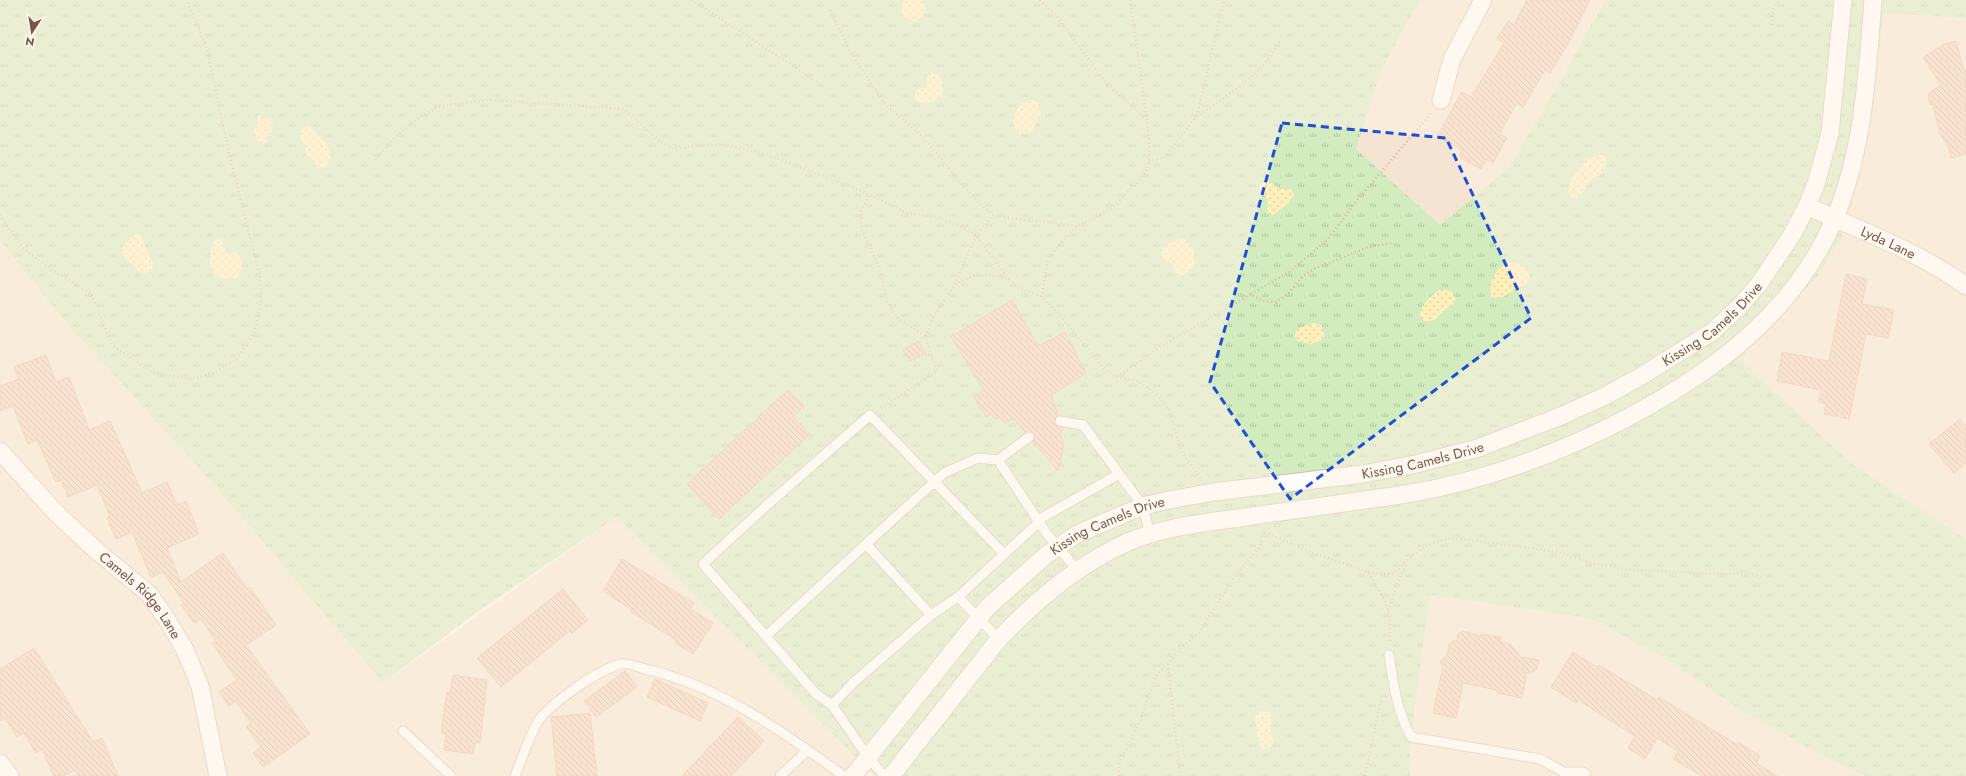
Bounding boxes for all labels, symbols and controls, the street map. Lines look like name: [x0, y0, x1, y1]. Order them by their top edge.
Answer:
north arrow: [12, 12, 52, 52]
text: N: [24, 33, 36, 51]
street label: Lyda Lane: [1858, 221, 1919, 264]
street label: Kissing Camels Drive: [1658, 277, 1767, 371]
street label: Kissing Camels Drive: [1360, 437, 1487, 484]
street label: Kissing Camels Drive: [1046, 491, 1167, 560]
street label: Camels Ridge Lane: [95, 547, 186, 643]

